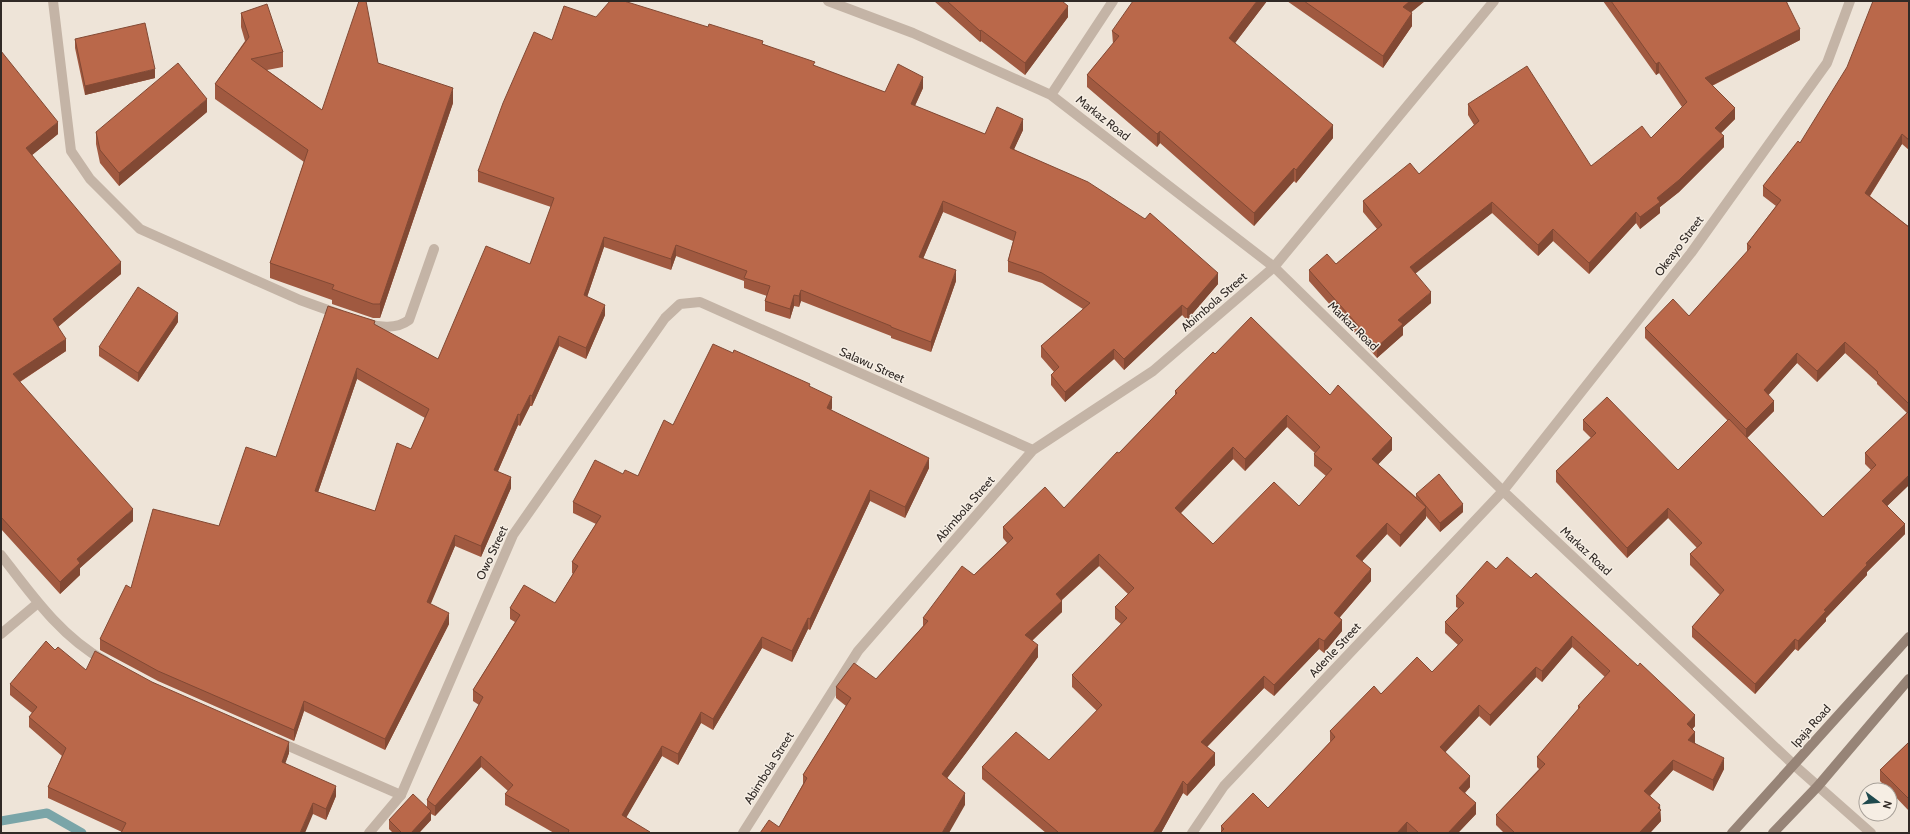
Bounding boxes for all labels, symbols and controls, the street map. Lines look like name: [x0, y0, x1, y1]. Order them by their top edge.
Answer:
street label: Markaz Road: [1073, 92, 1133, 143]
street label: Okeayo Street: [1651, 212, 1706, 279]
street label: Abimbola Street: [1178, 269, 1250, 334]
street label: Markaz Road: [1325, 298, 1382, 354]
street label: Salawu Street: [837, 344, 907, 386]
street label: Abimbola Street: [932, 473, 997, 545]
street label: Owo Street: [472, 523, 511, 582]
street label: Markaz Road: [1558, 523, 1615, 578]
street label: Adenle Street: [1306, 619, 1364, 680]
street label: Ipaja Road: [1788, 701, 1834, 750]
street label: Abimbola Street: [740, 729, 797, 807]
north arrow: [1858, 782, 1898, 822]
text: N: [1880, 799, 1895, 810]

